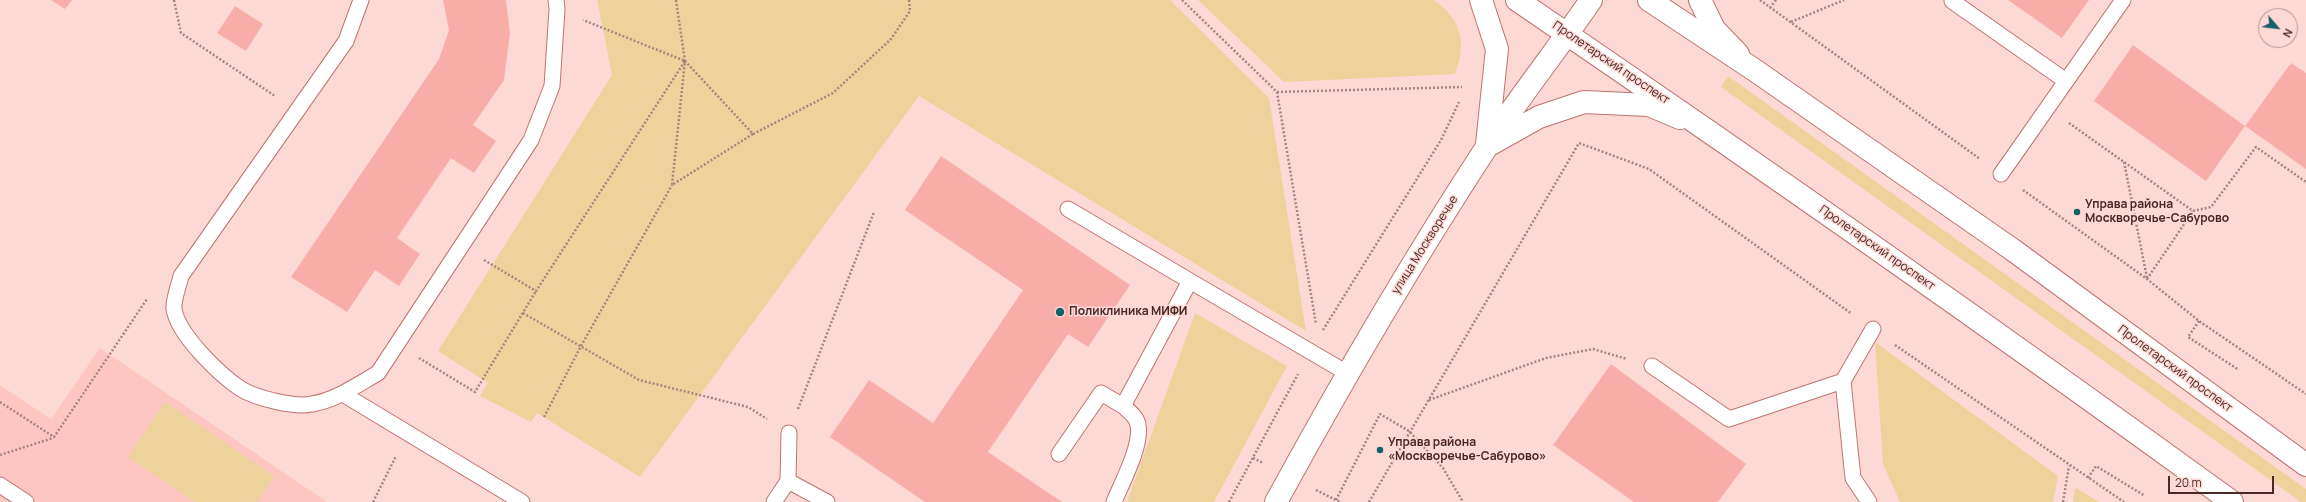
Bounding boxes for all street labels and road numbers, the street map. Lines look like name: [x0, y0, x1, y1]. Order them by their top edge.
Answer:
street label: Пролетарский проспект: [1550, 18, 1672, 108]
street label: улица Москворечье: [1389, 193, 1461, 297]
street label: Пролетарский проспект: [1816, 202, 1938, 294]
street label: Пролетарский проспект: [2115, 323, 2235, 415]

